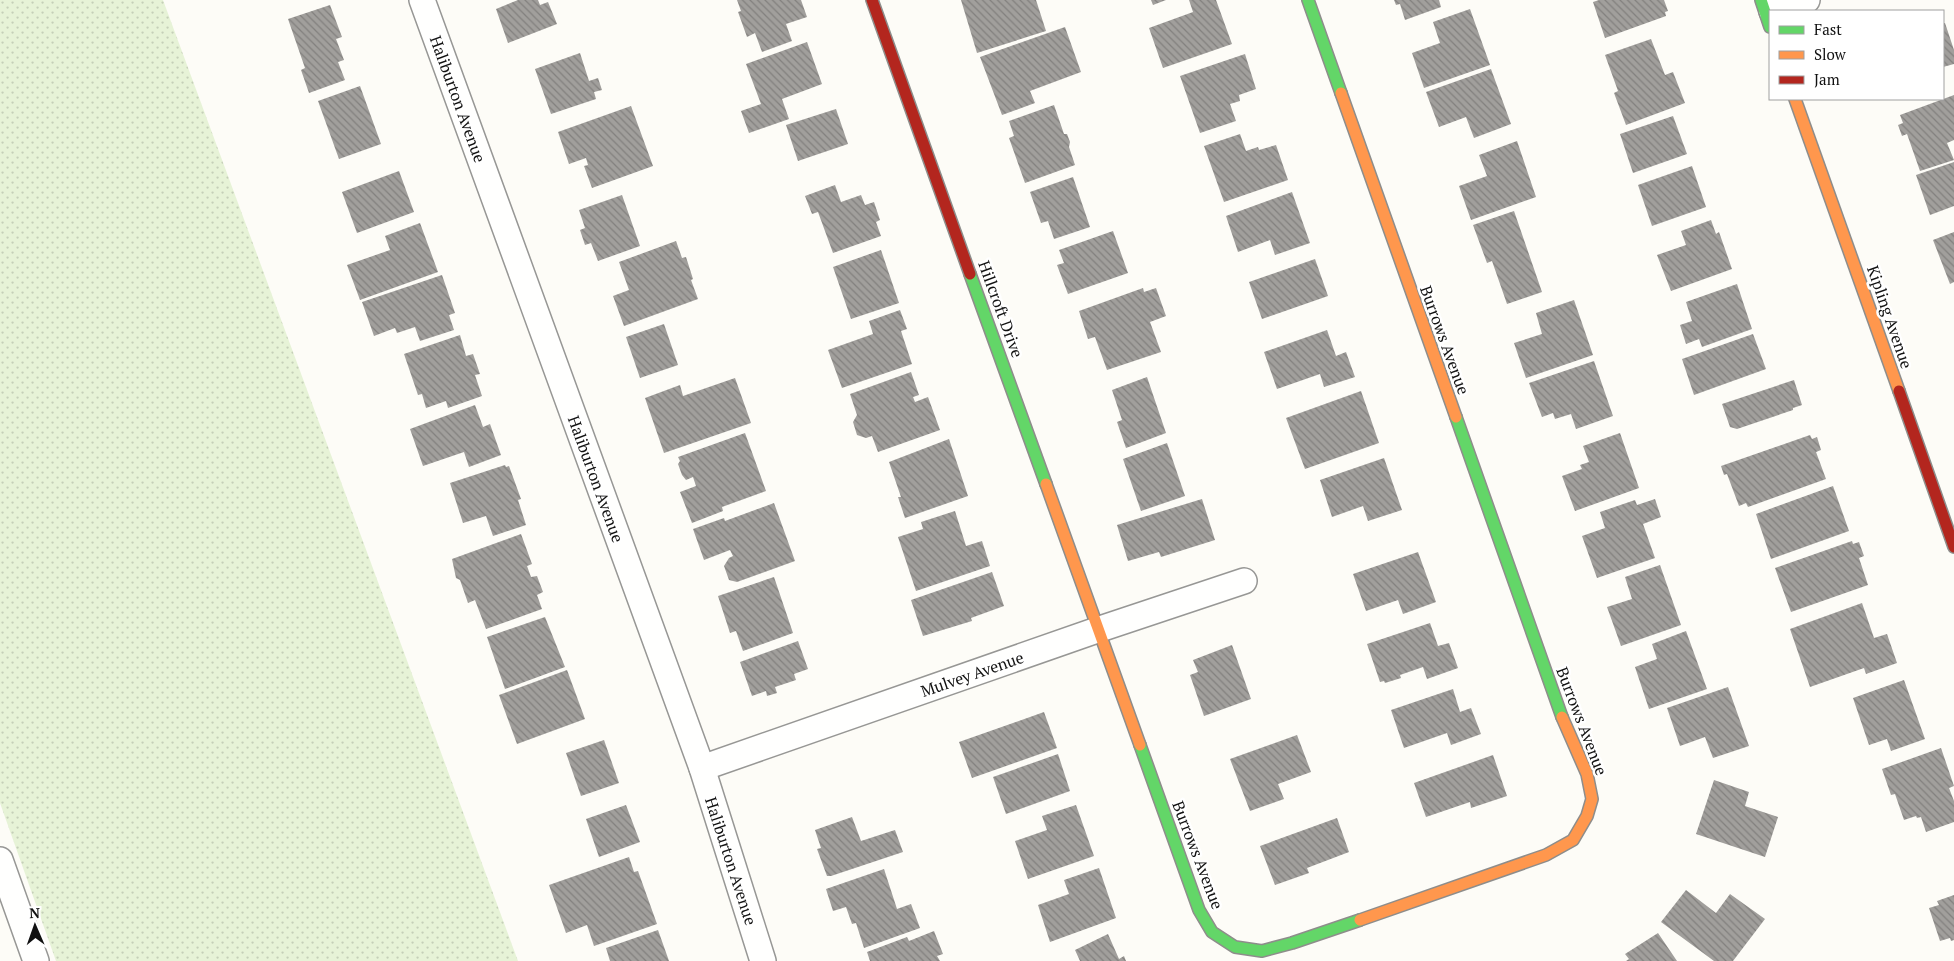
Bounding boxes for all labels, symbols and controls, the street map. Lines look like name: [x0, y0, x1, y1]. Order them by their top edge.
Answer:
legend: [1769, 10, 1944, 100]
text: Fast: [1814, 19, 1842, 39]
street label: Haliburton Avenue: [425, 32, 491, 166]
text: Slow: [1814, 44, 1847, 64]
text: Jam: [1814, 69, 1840, 89]
street label: Hillcroft Drive: [973, 257, 1029, 361]
street label: Kipling Avenue: [1862, 262, 1918, 372]
street label: Burrows Avenue: [1415, 282, 1475, 398]
street label: Haliburton Avenue: [563, 412, 629, 546]
street label: Mulvey Avenue: [918, 646, 1026, 702]
street label: Burrows Avenue: [1551, 664, 1613, 778]
street label: Haliburton Avenue: [700, 794, 762, 928]
street label: Burrows Avenue: [1167, 798, 1229, 912]
north arrow: [10, 901, 60, 951]
text: N: [29, 903, 41, 922]

